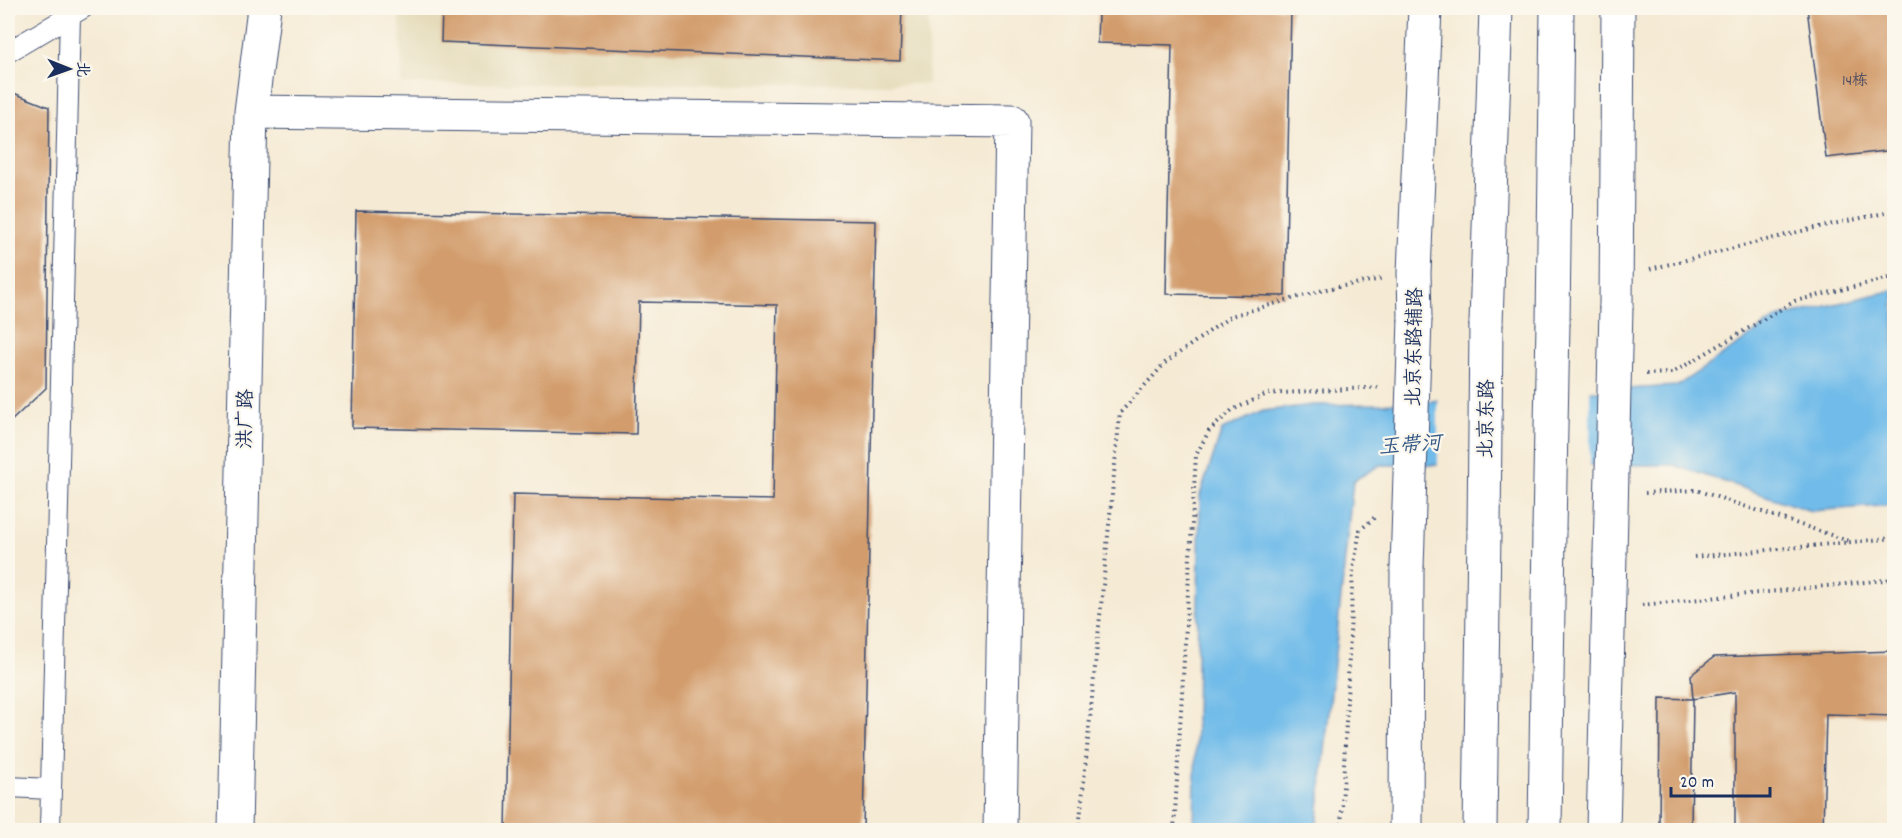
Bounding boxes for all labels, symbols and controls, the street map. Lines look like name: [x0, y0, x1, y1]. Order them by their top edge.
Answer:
north arrow: [39, 39, 99, 99]
text: 北: [70, 61, 93, 77]
house number: 14栋: [1842, 70, 1868, 93]
street label: 北京东路辅路: [1401, 286, 1431, 407]
street label: 北京东路: [1473, 378, 1503, 459]
street label: 洪广路: [232, 388, 262, 449]
water label: 玉带河: [1378, 430, 1446, 464]
scale bar: [1671, 760, 1770, 798]
text: 20 m: [1680, 771, 1714, 796]

